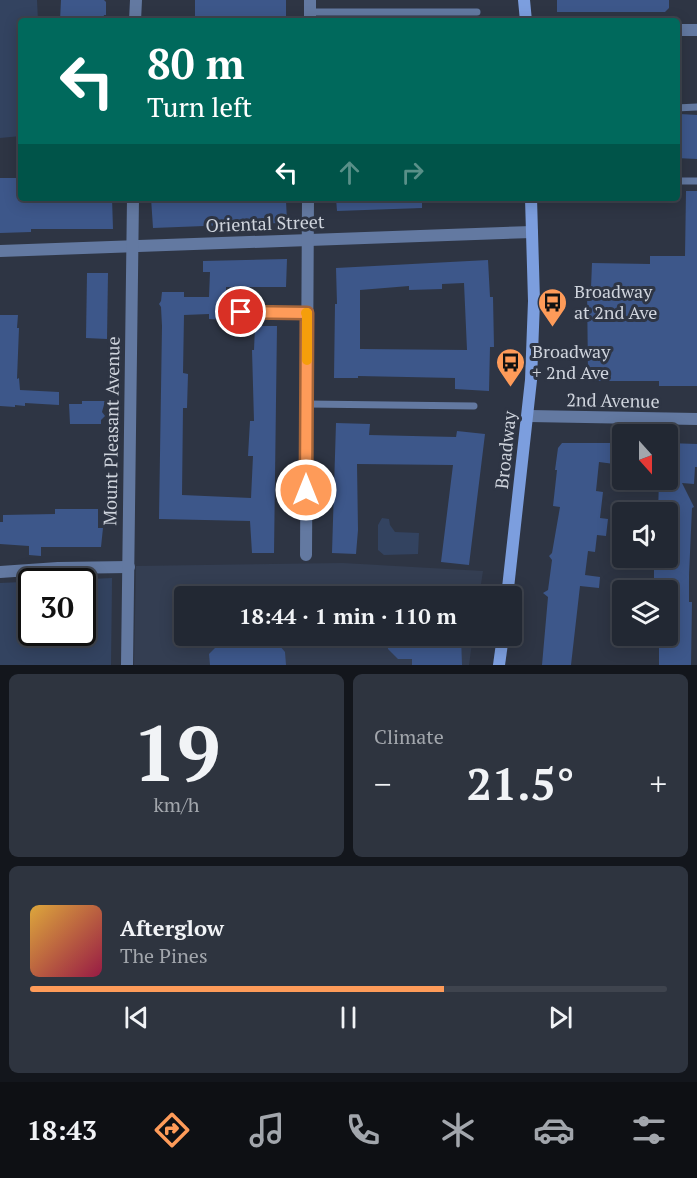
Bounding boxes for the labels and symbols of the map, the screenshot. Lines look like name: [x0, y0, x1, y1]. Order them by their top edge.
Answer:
street label: Oriental Street: [205, 209, 325, 237]
place label: Broadway at 2nd Ave: [574, 279, 657, 324]
pin: [215, 286, 266, 337]
bus stop icon: Broadway at 2nd Ave: [537, 286, 569, 328]
street label: Mount Pleasant Avenue: [97, 336, 125, 526]
place label: Broadway + 2nd Ave: [532, 339, 611, 384]
bus stop icon: Broadway + 2nd Ave: [495, 346, 527, 388]
street label: 2nd Avenue: [566, 387, 660, 413]
street label: Broadway: [489, 409, 521, 490]
north arrow: [612, 424, 678, 490]
position arrow: [274, 458, 338, 522]
speed limit sign: 30: [18, 568, 96, 646]

